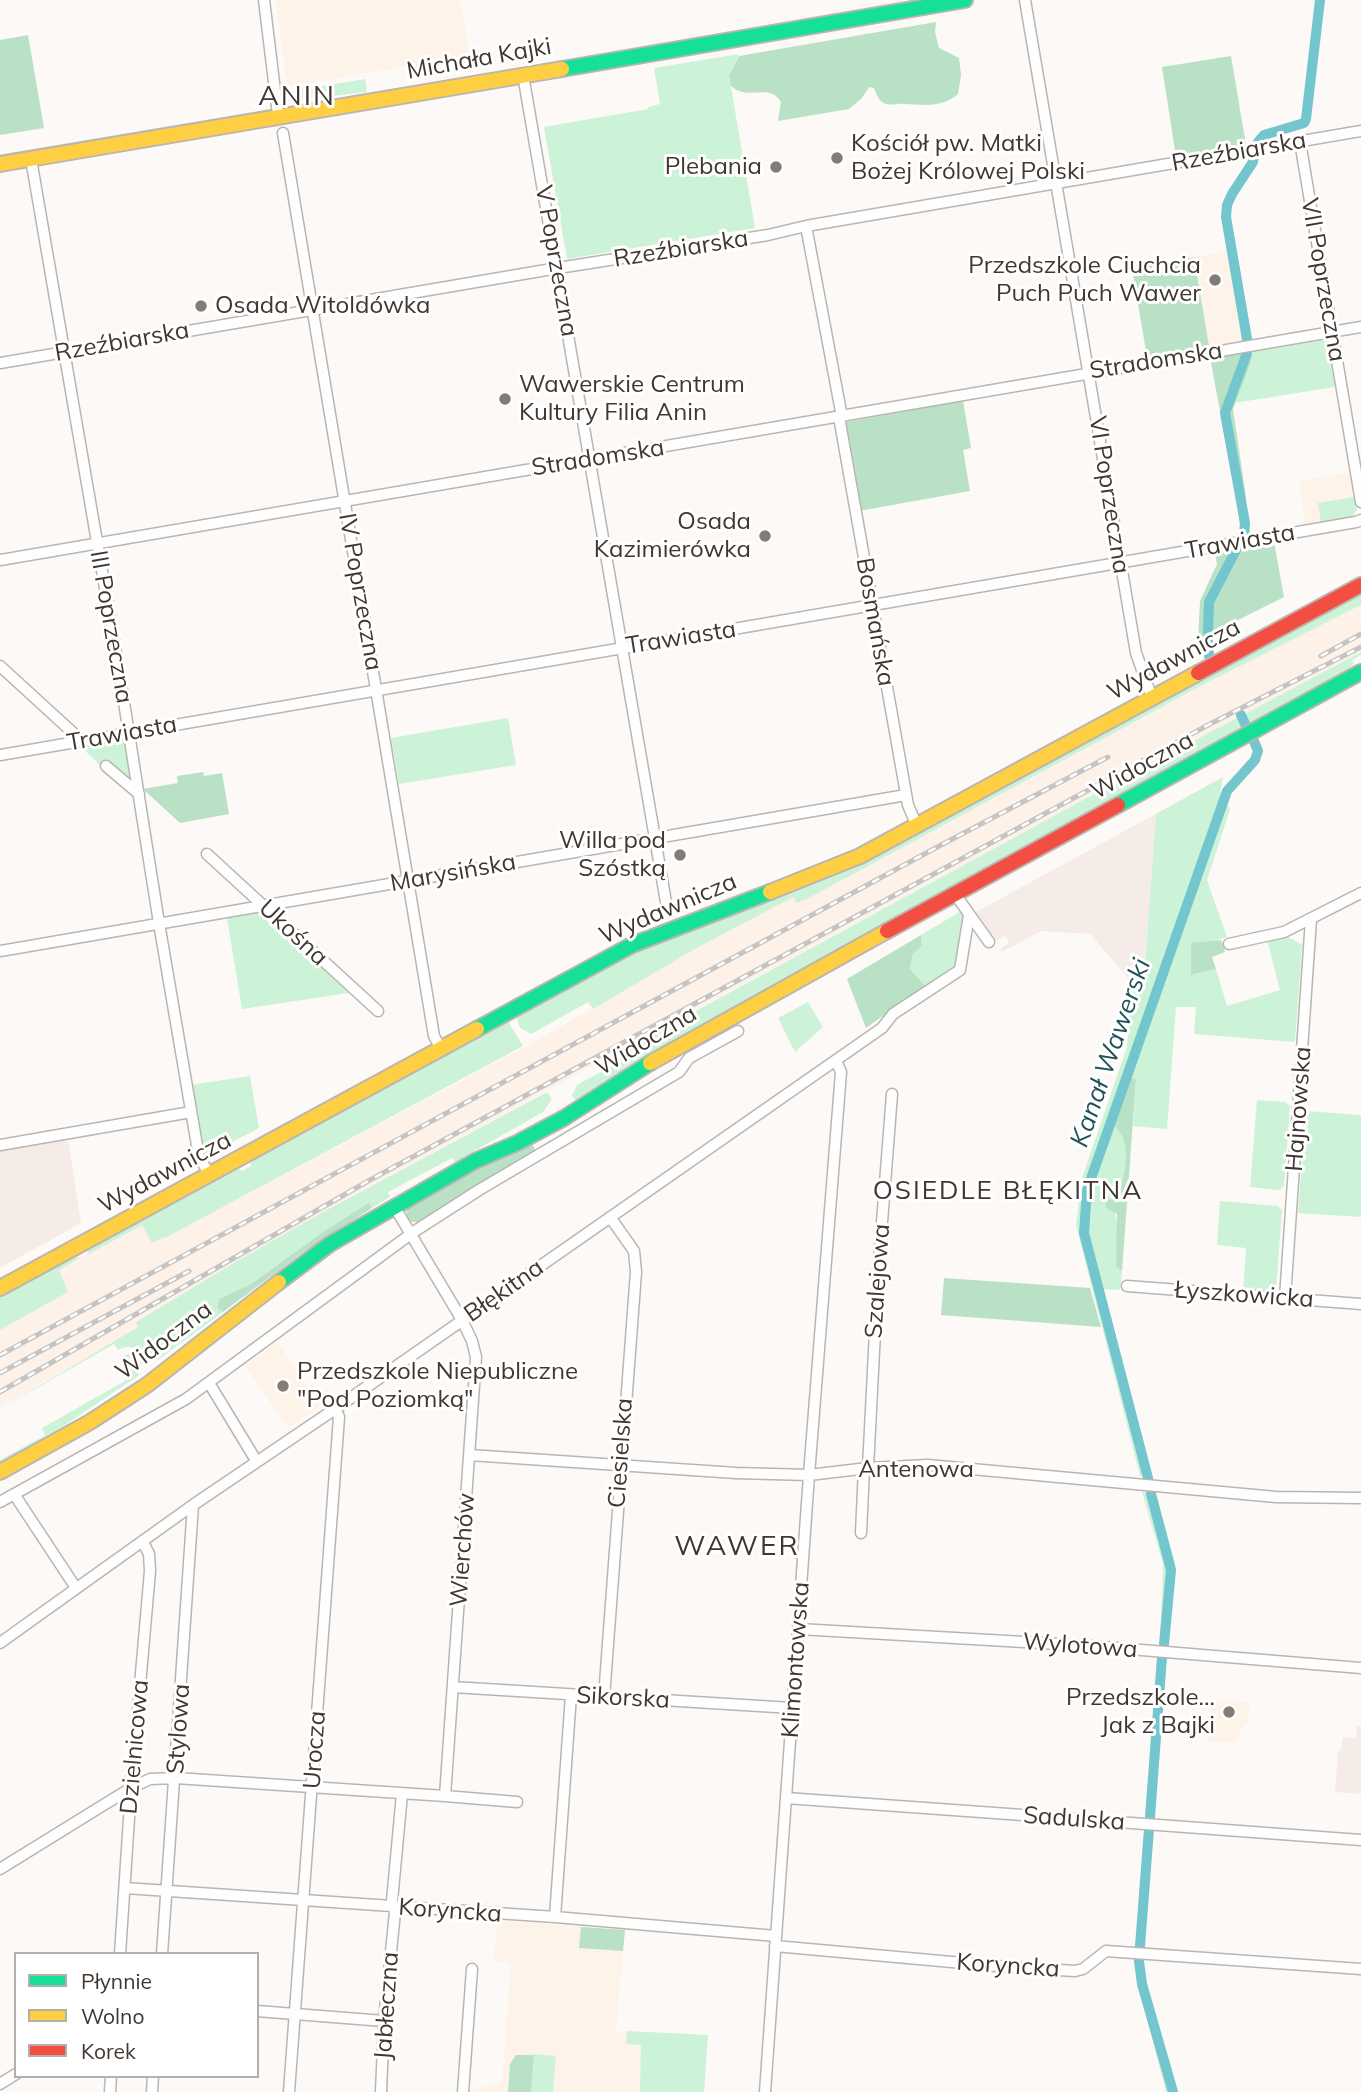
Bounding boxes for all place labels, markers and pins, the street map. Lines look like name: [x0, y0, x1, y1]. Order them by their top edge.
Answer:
place label: Kościół pw. Matki Bożej Królowej Polski: [851, 130, 1085, 186]
marker: Kościół pw. Matki Bożej Królowej Polski: [829, 150, 845, 166]
place label: Plebania: [665, 153, 762, 181]
marker: Plebania: [768, 159, 784, 175]
place label: Przedszkole Ciuchcia Puch Puch Wawer: [968, 252, 1201, 308]
marker: Przedszkole Ciuchcia Puch Puch Wawer: [1207, 272, 1223, 288]
place label: Osada Witoldówka: [215, 292, 430, 320]
marker: Osada Witoldówka: [193, 298, 209, 314]
place label: Wawerskie Centrum Kultury Filia Anin: [519, 371, 745, 427]
marker: Wawerskie Centrum Kultury Filia Anin: [497, 391, 513, 407]
place label: Osada Kazimierówka: [594, 508, 751, 564]
marker: Osada Kazimierówka: [757, 528, 773, 544]
place label: Willa pod Szóstką: [559, 827, 666, 883]
marker: Willa pod Szóstką: [672, 847, 688, 863]
place label: Przedszkole Niepubliczne "Pod Poziomką": [297, 1358, 578, 1414]
marker: Przedszkole Niepubliczne "Pod Poziomką": [275, 1378, 291, 1394]
place label: Przedszkole... Jak z Bajki: [1066, 1684, 1215, 1740]
marker: Przedszkole... Jak z Bajki: [1221, 1704, 1237, 1720]

